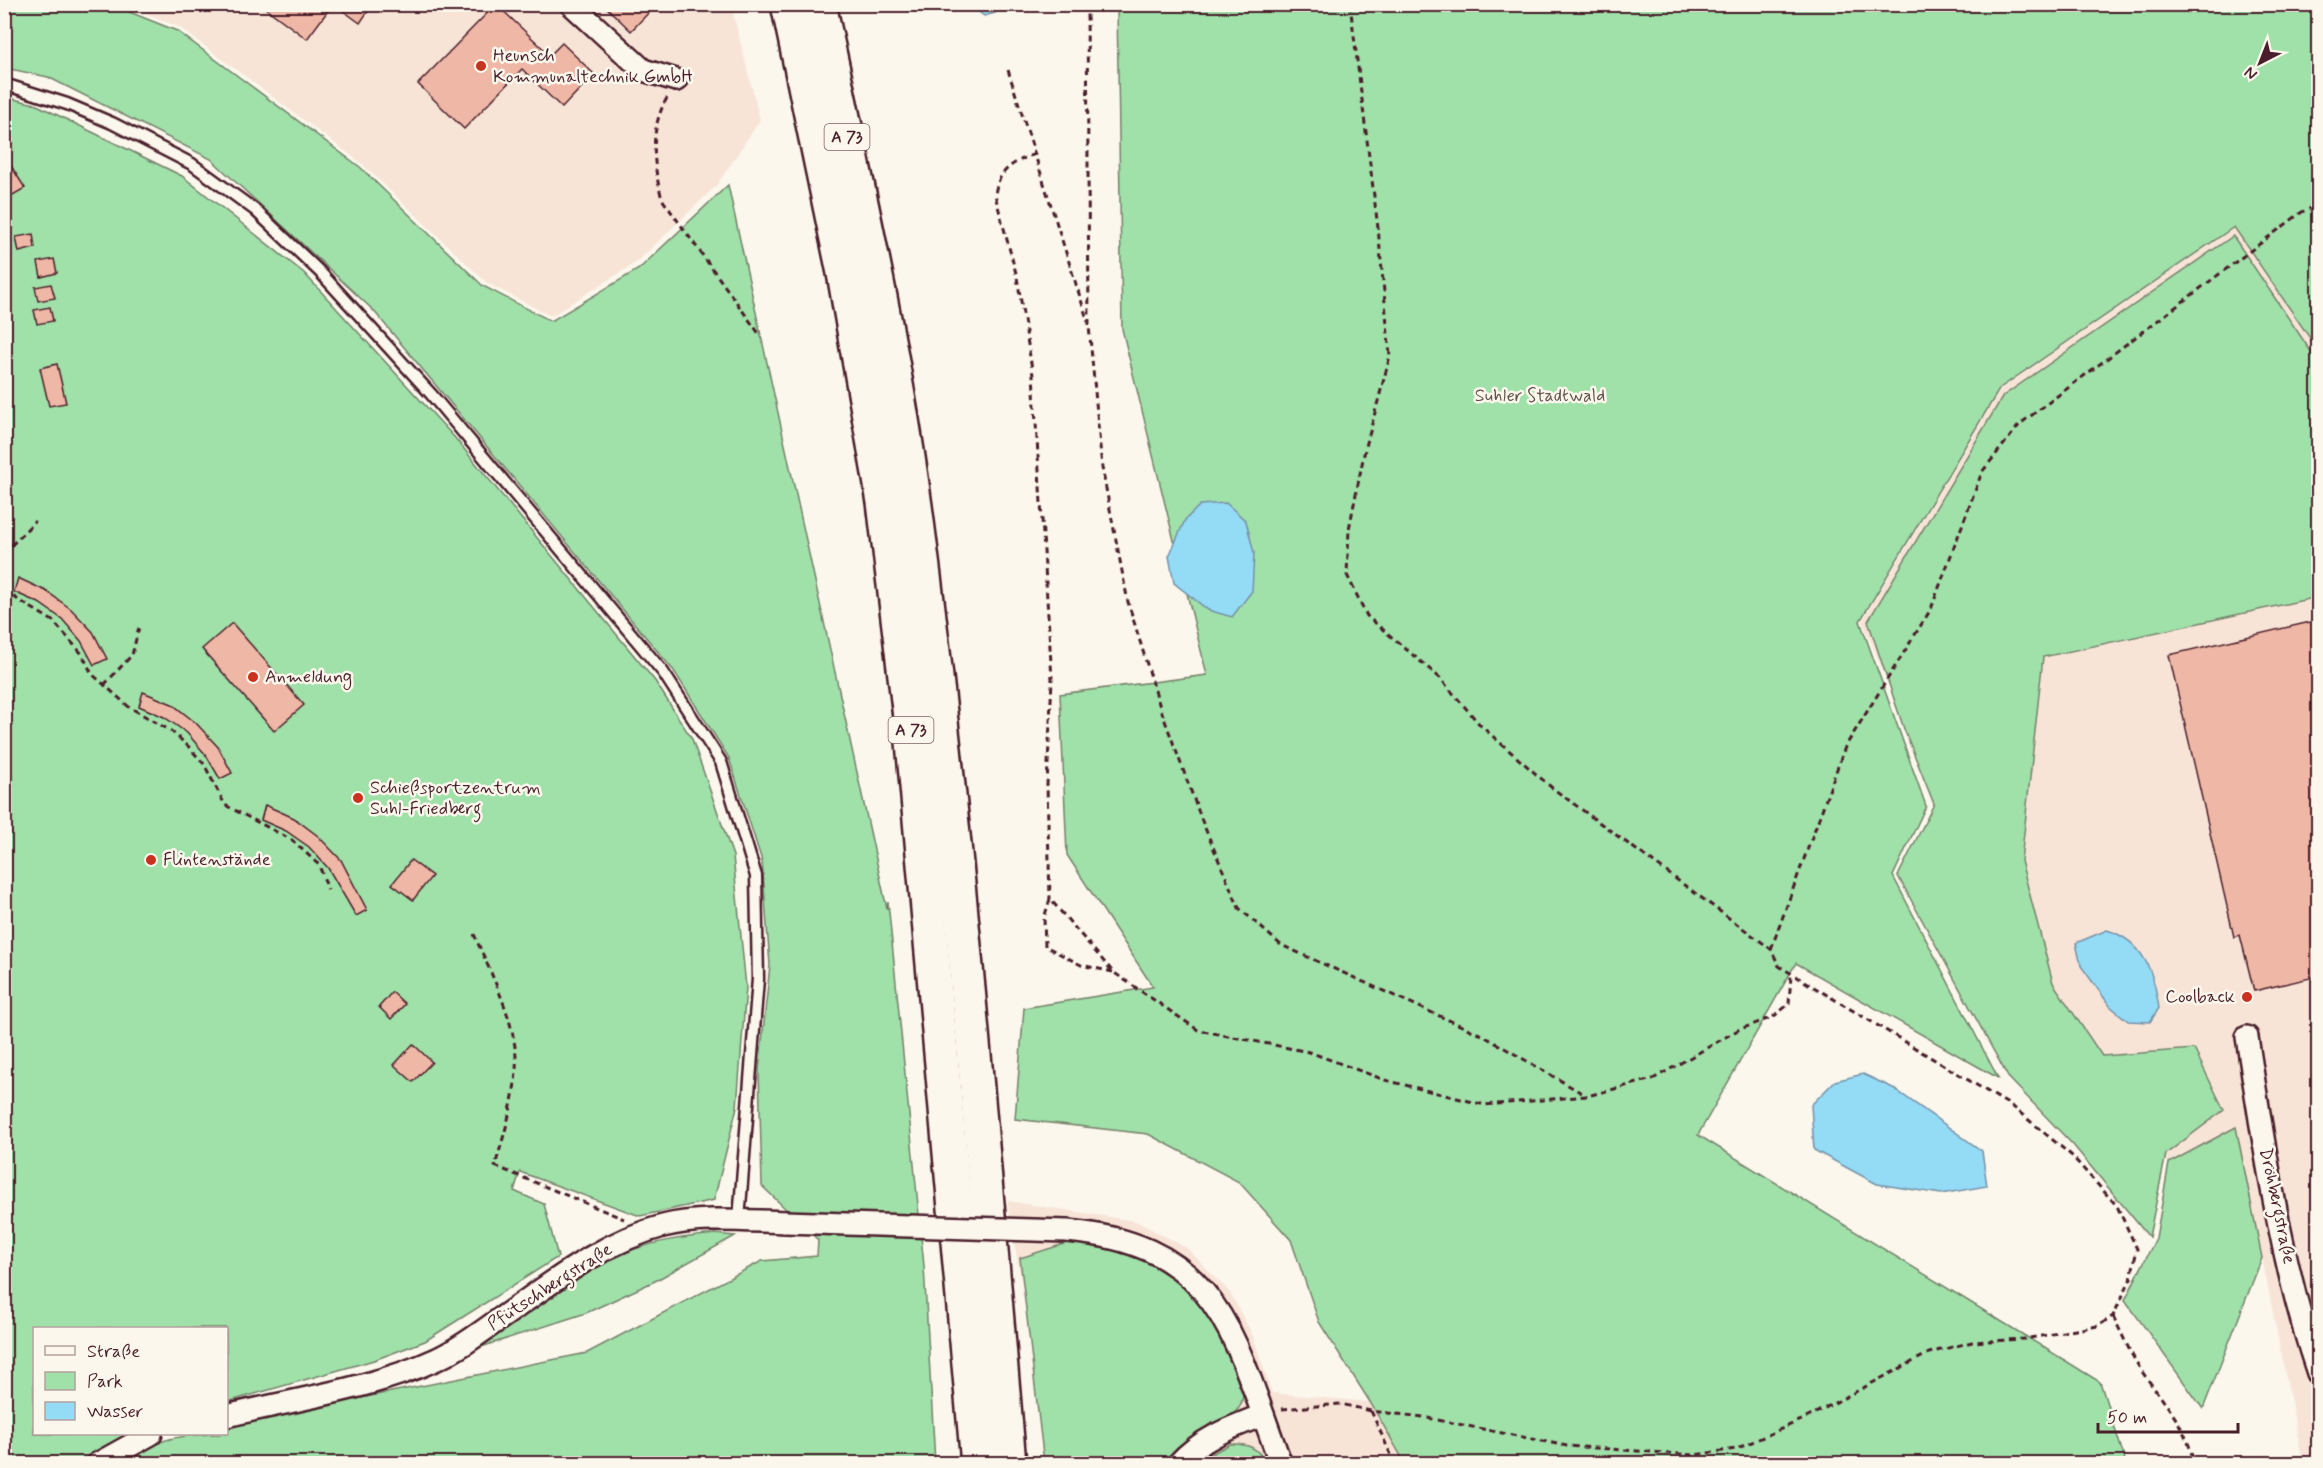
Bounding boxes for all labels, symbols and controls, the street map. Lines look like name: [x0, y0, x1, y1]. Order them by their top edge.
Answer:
north arrow: [2230, 33, 2290, 93]
place label: Heunsch Kommunaltechnik GmbH: [493, 44, 693, 89]
marker: Heunsch Kommunaltechnik GmbH: [474, 59, 488, 73]
text: N: [2240, 62, 2262, 84]
road number: A 73: [824, 124, 870, 150]
park label: Suhler Stadtwald: [1475, 384, 1605, 408]
place label: Anmeldung: [265, 665, 352, 690]
marker: Anmeldung: [246, 670, 260, 684]
road number: A 73: [888, 717, 934, 743]
place label: Schießsportzentrum Suhl-Friedberg: [370, 776, 541, 823]
marker: Schießsportzentrum Suhl-Friedberg: [351, 791, 365, 805]
place label: Flintenstände: [163, 848, 271, 872]
marker: Flintenstände: [144, 853, 158, 867]
place label: Coolback: [2165, 985, 2235, 1009]
marker: Coolback: [2240, 990, 2254, 1004]
street label: Dröhbergstraße: [2251, 1146, 2301, 1267]
street label: Pfütschbergstraße: [483, 1238, 618, 1338]
legend: [33, 1327, 228, 1435]
text: Straße: [87, 1340, 140, 1364]
text: Park: [87, 1370, 123, 1394]
scale bar: [2098, 1396, 2238, 1434]
text: Wasser: [87, 1400, 144, 1424]
text: 50 m: [2107, 1406, 2147, 1430]

